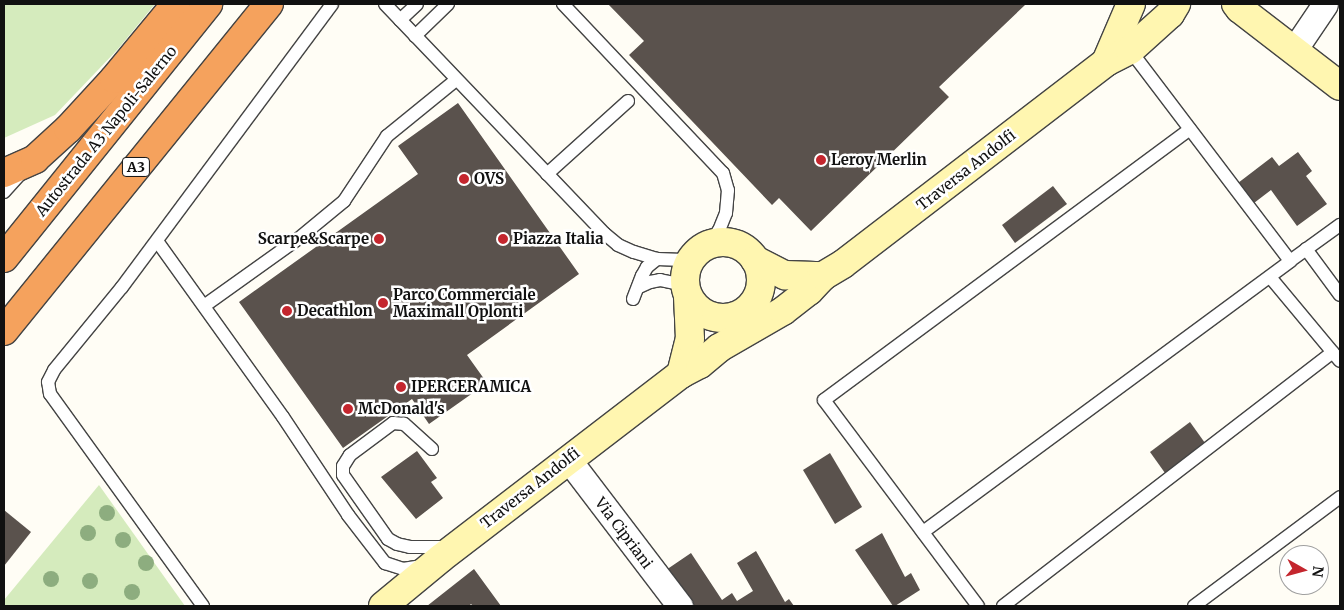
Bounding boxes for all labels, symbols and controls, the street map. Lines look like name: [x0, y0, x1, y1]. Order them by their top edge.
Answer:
street label: Autostrada A3 Napoli-Salerno: [32, 42, 180, 220]
street label: Traversa Andolfi: [913, 126, 1019, 214]
place label: Leroy Merlin: [831, 151, 927, 169]
marker: Leroy Merlin: [815, 154, 827, 166]
road number: A3: [121, 156, 151, 178]
place label: OVS: [474, 170, 504, 188]
marker: OVS: [458, 173, 470, 185]
place label: Scarpe&Scarpe: [258, 230, 369, 248]
place label: Piazza Italia: [513, 230, 604, 248]
marker: Scarpe&Scarpe: [373, 233, 385, 245]
marker: Piazza Italia: [497, 233, 509, 245]
place label: Parco Commerciale Maximall Oplonti: [393, 285, 536, 320]
marker: Parco Commerciale Maximall Oplonti: [377, 297, 389, 309]
place label: Decathlon: [297, 302, 373, 320]
marker: Decathlon: [281, 305, 293, 317]
place label: IPERCERAMICA: [411, 378, 531, 396]
marker: IPERCERAMICA: [395, 381, 407, 393]
place label: McDonald's: [358, 400, 445, 418]
marker: McDonald's: [342, 403, 354, 415]
street label: Traversa Andolfi: [477, 444, 583, 532]
street label: Via Cipriani: [591, 494, 657, 572]
north arrow: [1279, 545, 1329, 595]
text: N: [1308, 565, 1328, 578]

